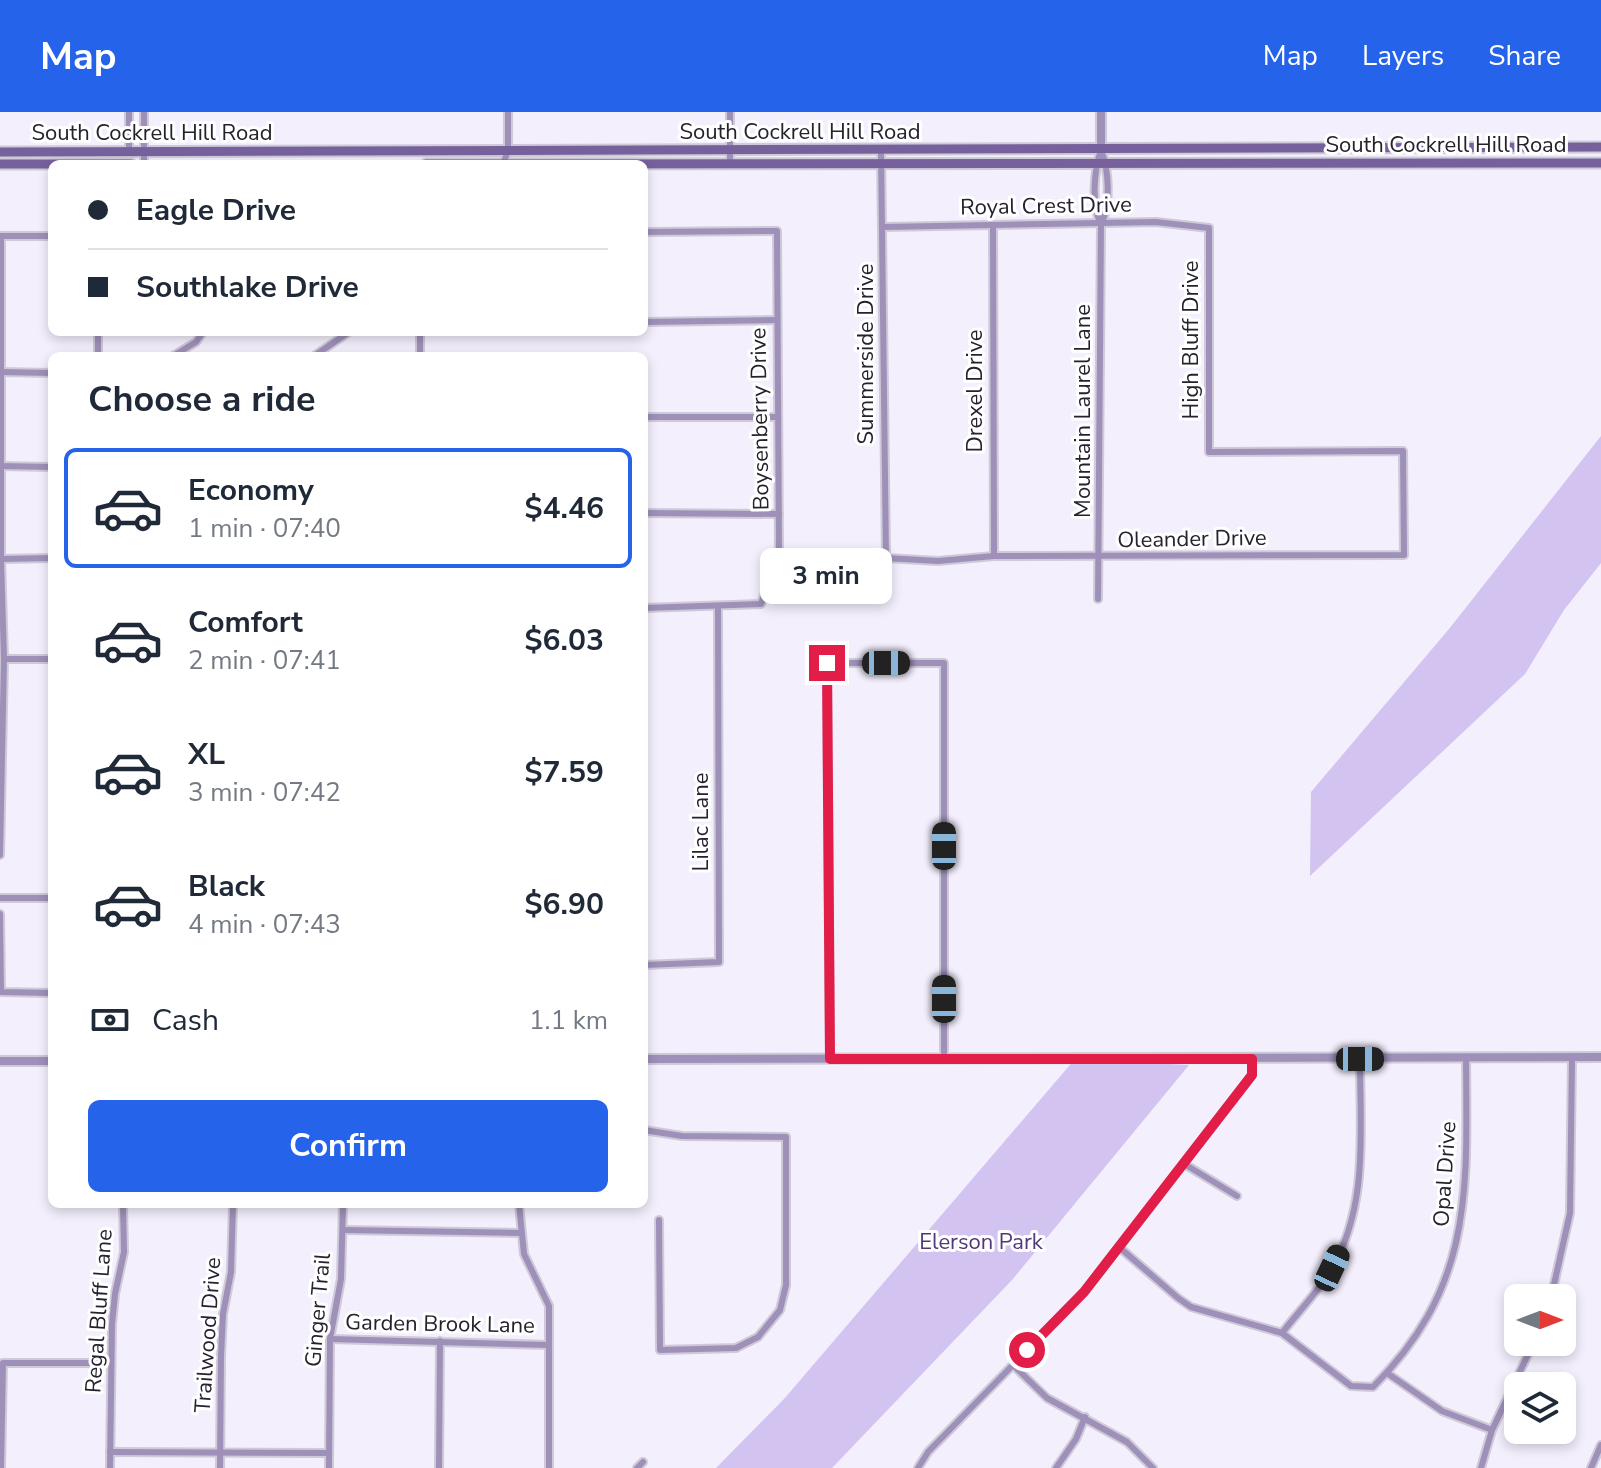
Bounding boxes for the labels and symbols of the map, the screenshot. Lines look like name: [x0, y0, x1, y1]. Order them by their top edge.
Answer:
street label: South Cockrell Hill Road: [679, 117, 921, 147]
street label: South Cockrell Hill Road: [31, 118, 273, 148]
street label: South Cockrell Hill Road: [1325, 130, 1567, 160]
street label: Royal Crest Drive: [960, 190, 1132, 222]
street label: High Bluff Drive: [1176, 261, 1206, 419]
street label: Summerside Drive: [851, 263, 881, 445]
street label: Mountain Laurel Lane: [1068, 304, 1098, 518]
street label: Boysenberry Drive: [743, 327, 777, 511]
street label: Drexel Drive: [960, 329, 990, 453]
street label: Oleander Drive: [1117, 523, 1267, 555]
callout: 3 min: [761, 547, 893, 603]
route end: [809, 645, 845, 681]
car: [862, 651, 910, 675]
street label: Lilac Lane: [686, 773, 716, 871]
car: [932, 822, 956, 870]
car: [932, 975, 956, 1023]
car: [1336, 1047, 1384, 1071]
street label: Opal Drive: [1426, 1120, 1464, 1228]
park label: Elerson Park: [919, 1227, 1044, 1257]
street label: Regal Bluff Lane: [78, 1228, 120, 1394]
car: [1311, 1241, 1353, 1295]
street label: Ginger Trail: [298, 1251, 338, 1368]
street label: Trailwood Drive: [188, 1256, 228, 1414]
north arrow: [1504, 1284, 1576, 1356]
street label: Garden Brook Lane: [345, 1307, 535, 1341]
route start: [1009, 1332, 1045, 1368]

